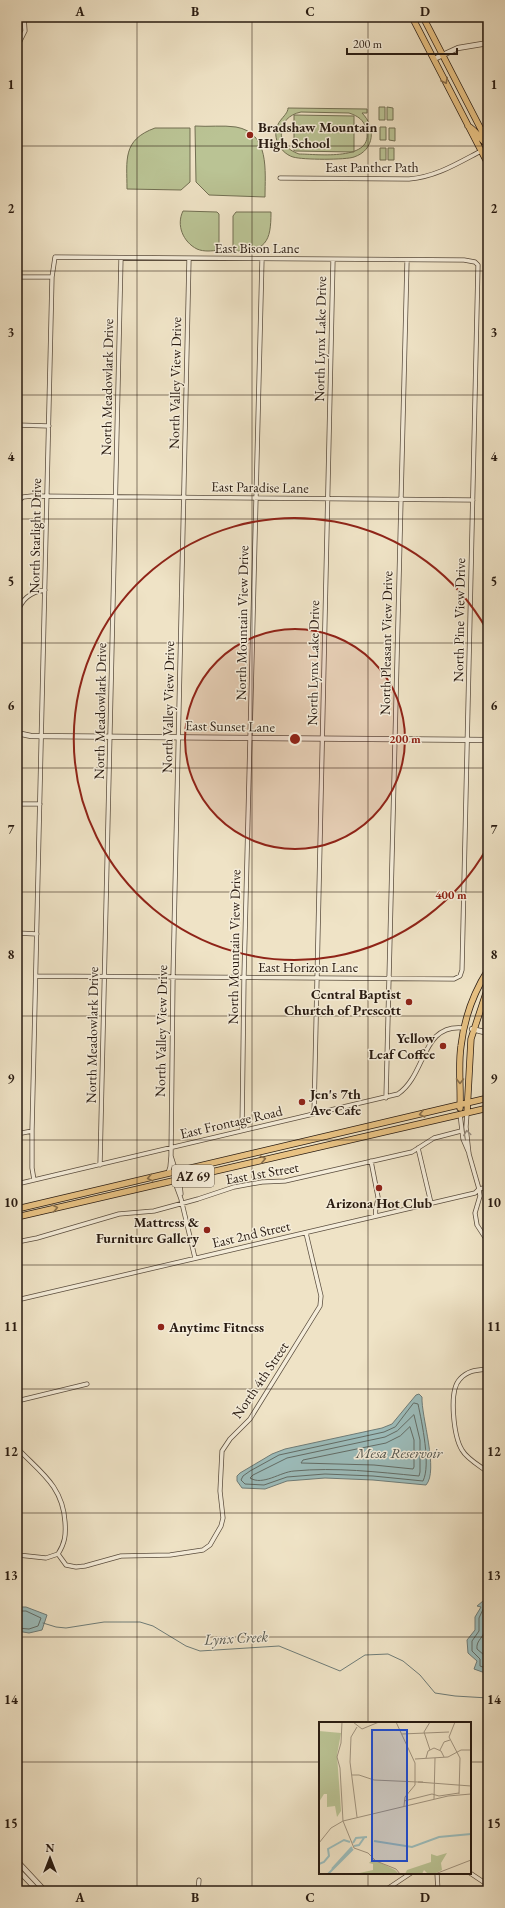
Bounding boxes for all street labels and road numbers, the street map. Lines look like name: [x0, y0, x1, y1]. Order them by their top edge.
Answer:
street label: East Panther Path: [325, 158, 419, 176]
street label: East Bison Lane: [215, 239, 300, 257]
street label: North Lynx Lake Drive: [310, 276, 330, 402]
street label: North Valley View Drive: [165, 316, 185, 449]
street label: North Meadowlark Drive: [97, 318, 117, 456]
street label: East Paradise Lane: [211, 477, 310, 497]
street label: North Starlight Drive: [25, 478, 45, 594]
street label: North Mountain View Drive: [232, 545, 252, 701]
street label: North Pine View Drive: [449, 557, 469, 682]
street label: North Pleasant View Drive: [376, 570, 396, 715]
street label: North Lynx Lake Drive: [303, 600, 323, 726]
street label: North Valley View Drive: [158, 640, 178, 773]
street label: North Meadowlark Drive: [90, 642, 110, 780]
street label: East Sunset Lane: [185, 716, 276, 736]
street label: North Mountain View Drive: [224, 869, 244, 1025]
street label: East Horizon Lane: [258, 958, 359, 976]
street label: North Valley View Drive: [151, 964, 171, 1097]
street label: North Meadowlark Drive: [82, 966, 102, 1104]
street label: East Frontage Road: [178, 1101, 285, 1143]
street label: East 1st Street: [224, 1158, 301, 1188]
road number: AZ 69: [172, 1165, 214, 1187]
street label: East 2nd Street: [210, 1216, 292, 1252]
street label: North 4th Street: [228, 1338, 293, 1422]

